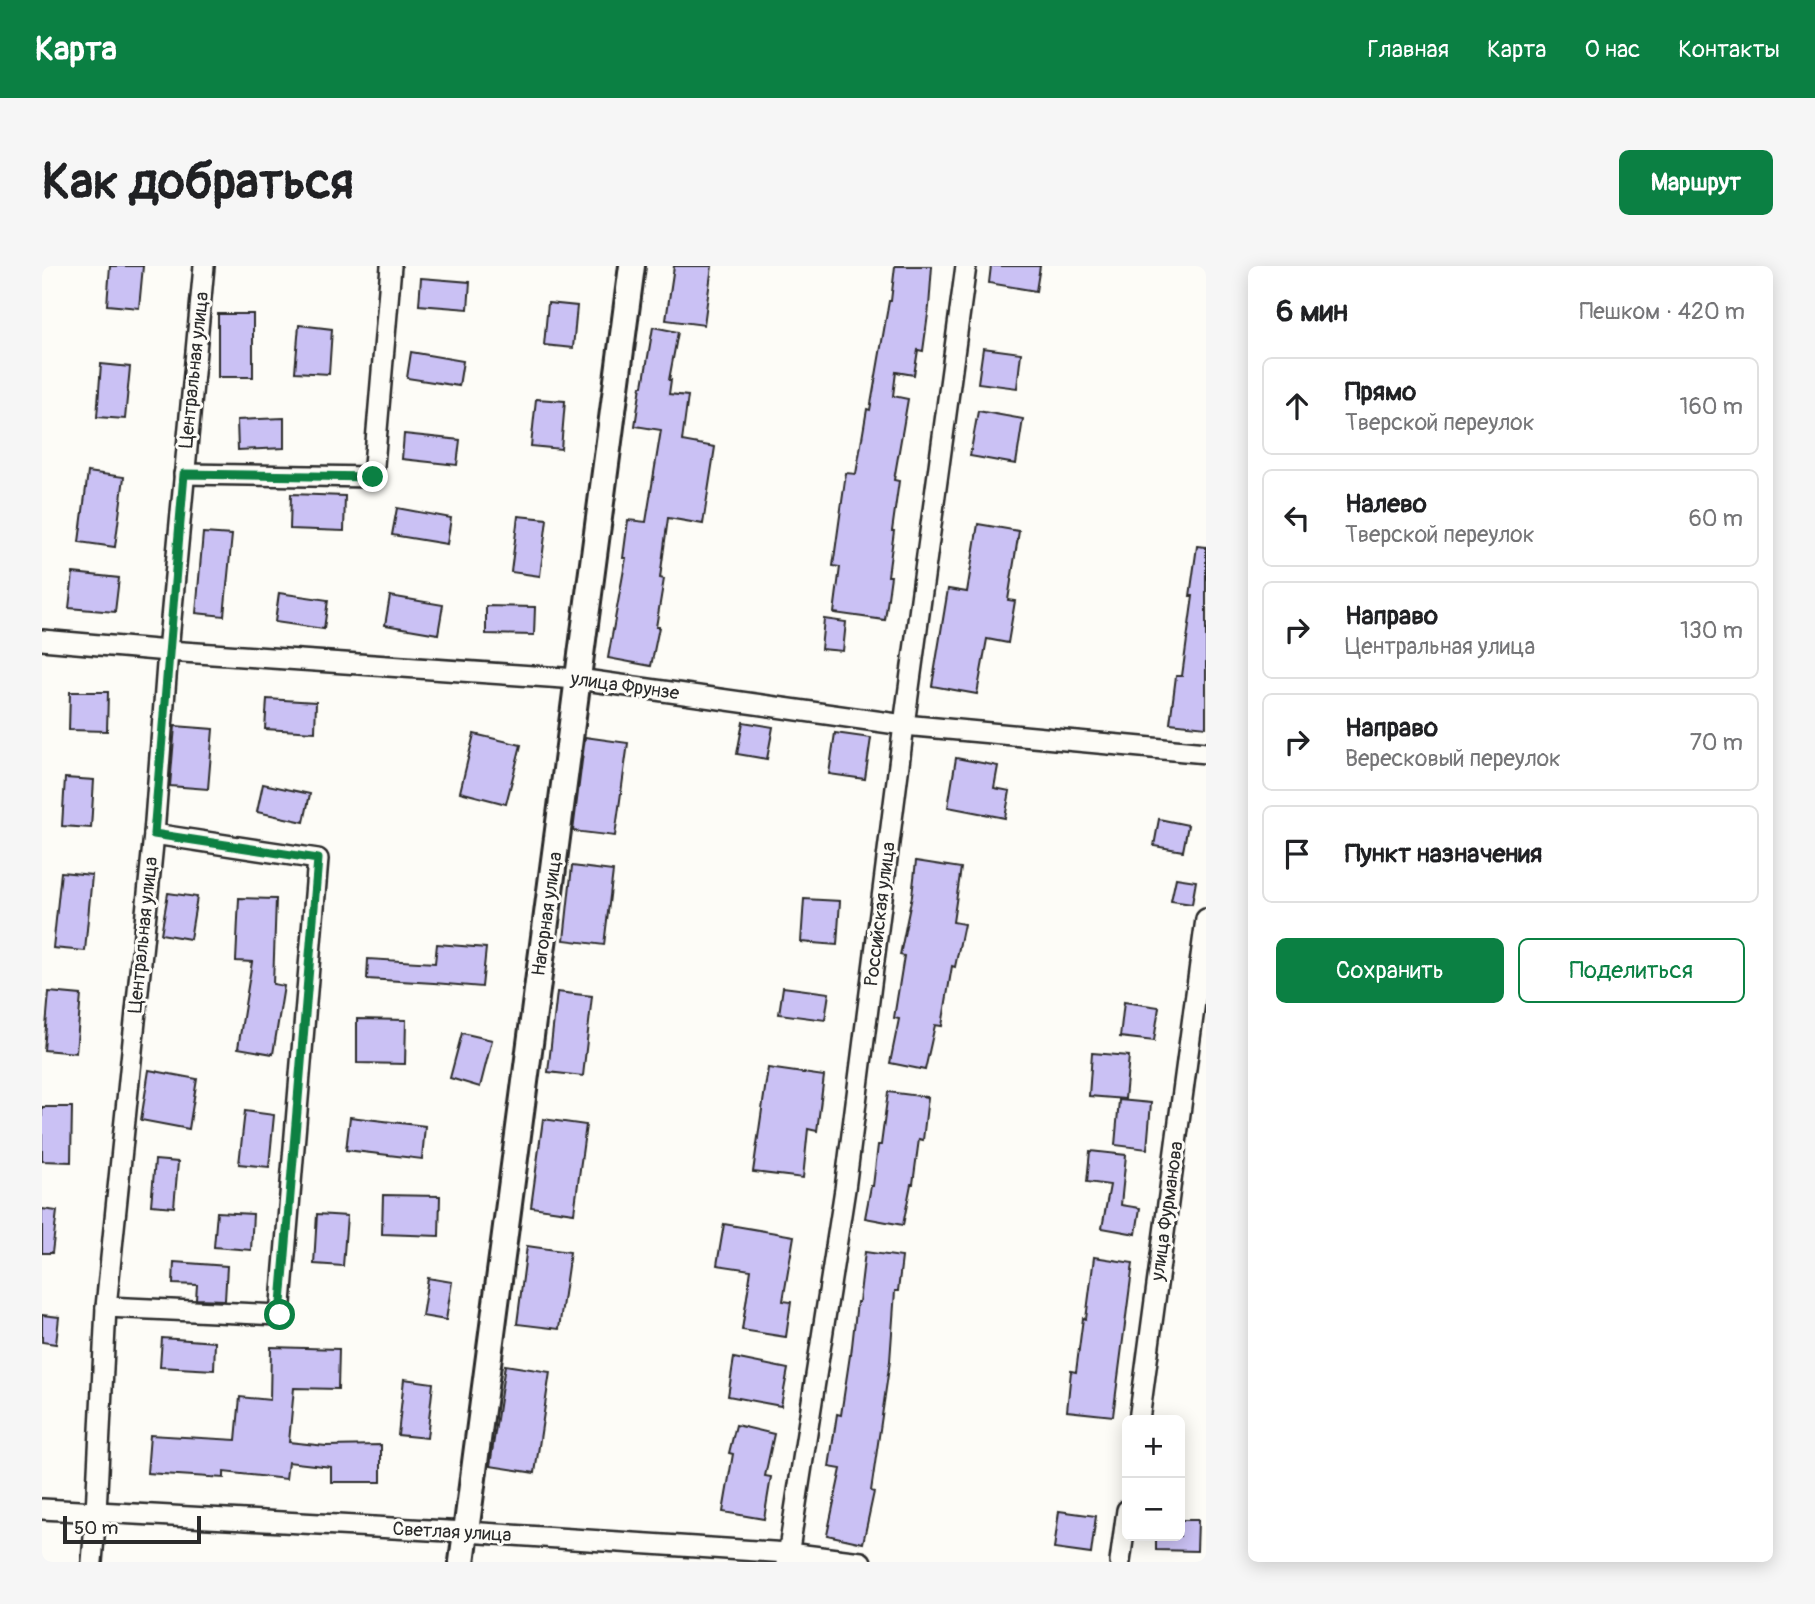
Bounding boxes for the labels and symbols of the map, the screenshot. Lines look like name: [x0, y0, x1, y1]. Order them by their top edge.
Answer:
street label: Центральная улица: [174, 290, 214, 449]
route end: [357, 461, 388, 492]
street label: улица Фрунзе: [568, 666, 681, 706]
street label: Российская улица: [859, 840, 901, 988]
street label: Нагорная улица: [526, 850, 568, 978]
street label: Центральная улица: [123, 855, 163, 1014]
street label: улица Фурманова: [1145, 1140, 1189, 1283]
route start: [264, 1299, 295, 1330]
scale bar: [63, 1513, 201, 1545]
street label: Светлая улица: [392, 1517, 512, 1547]

